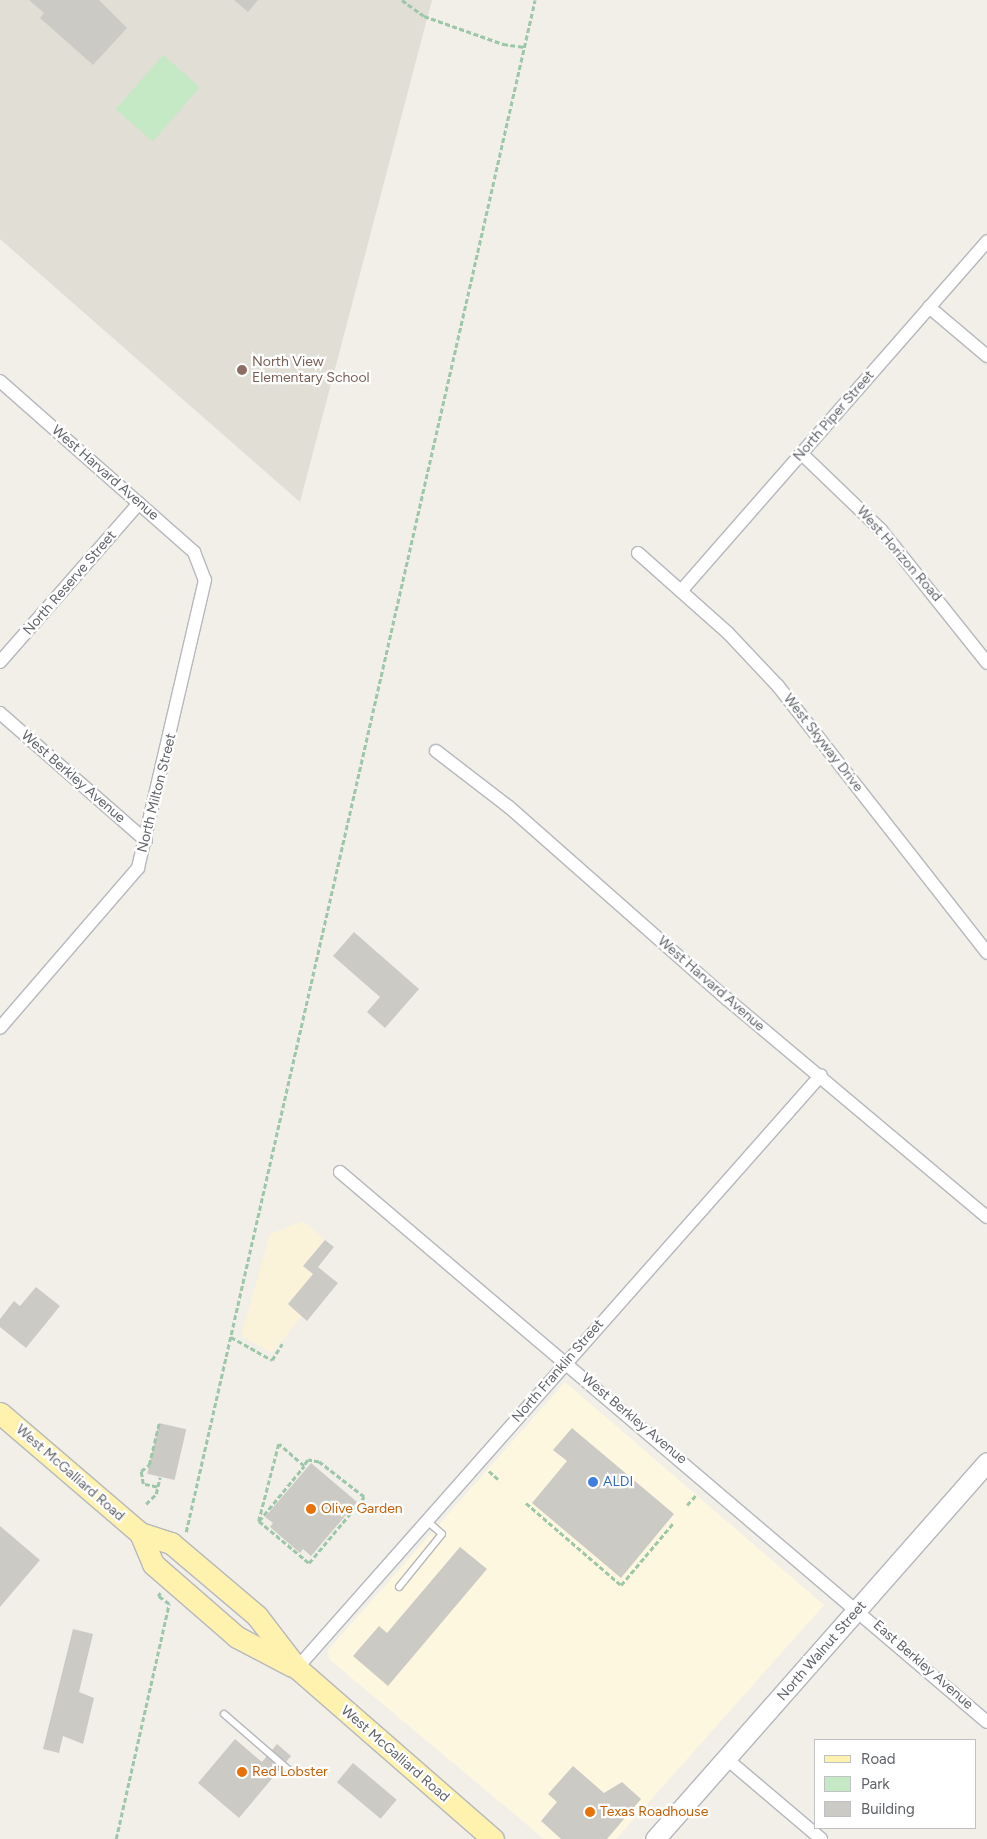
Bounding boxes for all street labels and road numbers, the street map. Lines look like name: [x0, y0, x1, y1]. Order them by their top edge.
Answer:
street label: North Piper Street: [790, 367, 878, 465]
street label: West Harvard Avenue: [48, 422, 162, 524]
street label: West Horizon Road: [853, 503, 945, 605]
street label: North Reserve Street: [20, 527, 120, 639]
street label: West Skyway Drive: [780, 691, 866, 795]
street label: West Berkley Avenue: [18, 727, 128, 827]
street label: North Milton Street: [134, 732, 180, 854]
street label: West Harvard Avenue: [654, 933, 768, 1035]
street label: North Franklin Street: [509, 1316, 607, 1426]
street label: West Berkley Avenue: [578, 1370, 690, 1468]
street label: West McGalliard Road: [12, 1421, 128, 1525]
street label: North Walnut Street: [774, 1598, 870, 1704]
street label: East Berkley Avenue: [870, 1617, 976, 1713]
street label: West McGalliard Road: [337, 1702, 453, 1806]

